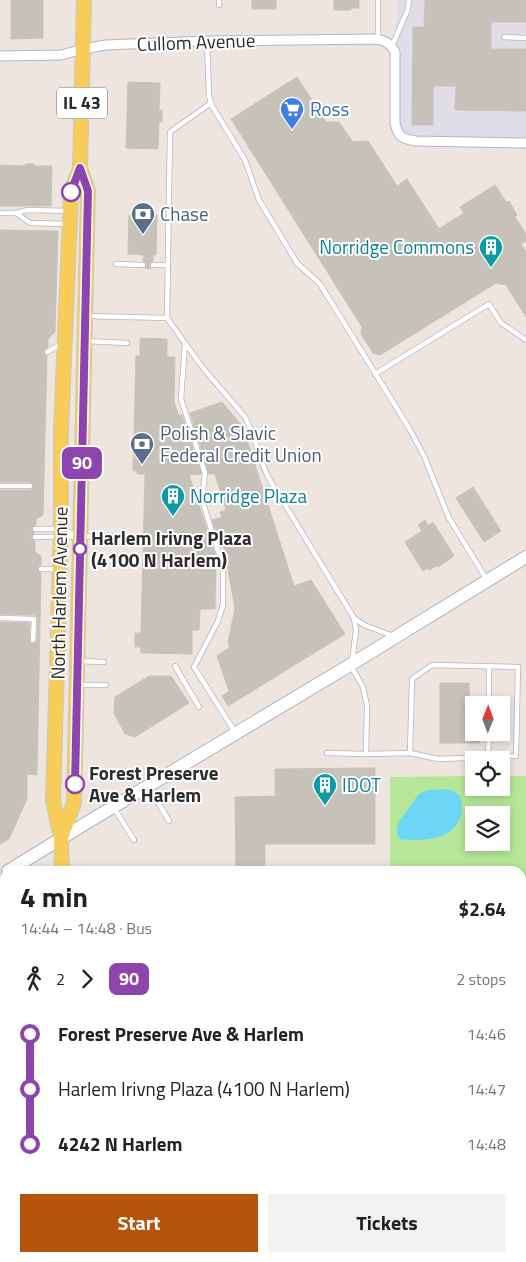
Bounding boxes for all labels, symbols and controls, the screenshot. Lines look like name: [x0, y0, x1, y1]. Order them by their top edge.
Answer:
street label: Cullom Avenue: [136, 25, 256, 58]
road number: IL 43: [57, 88, 107, 119]
place label: Ross: [310, 94, 349, 123]
supermarket icon: Ross: [279, 96, 305, 130]
unlabelled marker: [61, 182, 81, 202]
place label: Chase: [160, 199, 209, 228]
bank icon: Chase: [130, 201, 156, 235]
place label: Norridge Commons: [319, 232, 474, 261]
building icon: Norridge Commons: [478, 234, 504, 268]
place label: Polish & Slavic Federal Credit Union: [160, 418, 322, 469]
bank icon: Polish & Slavic Federal Credit Union: [129, 431, 155, 465]
line badge: 90: [59, 447, 104, 479]
text: 90: [72, 449, 92, 476]
place label: Norridge Plaza: [190, 481, 308, 510]
building icon: Norridge Plaza: [160, 483, 186, 517]
street label: North Harlem Avenue: [42, 506, 75, 680]
place label: Harlem Irivng Plaza (4100 N Harlem): [91, 523, 252, 574]
marker: Harlem Irivng Plaza (4100 N Harlem): [73, 542, 87, 556]
north arrow: [465, 696, 510, 741]
map controls: [465, 696, 510, 851]
button: locate: [465, 751, 510, 796]
place label: Forest Preserve Ave & Harlem: [89, 758, 219, 809]
place label: IDOT: [342, 770, 381, 799]
building icon: IDOT: [312, 772, 338, 806]
marker: Forest Preserve Ave & Harlem: [65, 774, 85, 794]
button: layers: [465, 806, 510, 851]
text: 4 min: [20, 875, 88, 918]
text: $2.64: [459, 894, 506, 923]
text: 14:44 – 14:48 · Bus: [20, 916, 152, 940]
icon: walk: [20, 965, 48, 993]
icon: forward: [73, 965, 101, 993]
text: 90: [119, 965, 139, 992]
text: 2: [56, 967, 65, 991]
text: 2 stops: [456, 967, 506, 991]
text: Forest Preserve Ave & Harlem: [58, 1019, 304, 1048]
text: 14:46: [467, 1022, 506, 1046]
text: Harlem Irivng Plaza (4100 N Harlem): [58, 1074, 350, 1103]
text: 14:47: [467, 1077, 506, 1101]
text: 4242 N Harlem: [58, 1129, 183, 1158]
text: 14:48: [467, 1132, 506, 1156]
button: Start: [20, 1194, 258, 1252]
button: Tickets: [268, 1194, 506, 1252]

